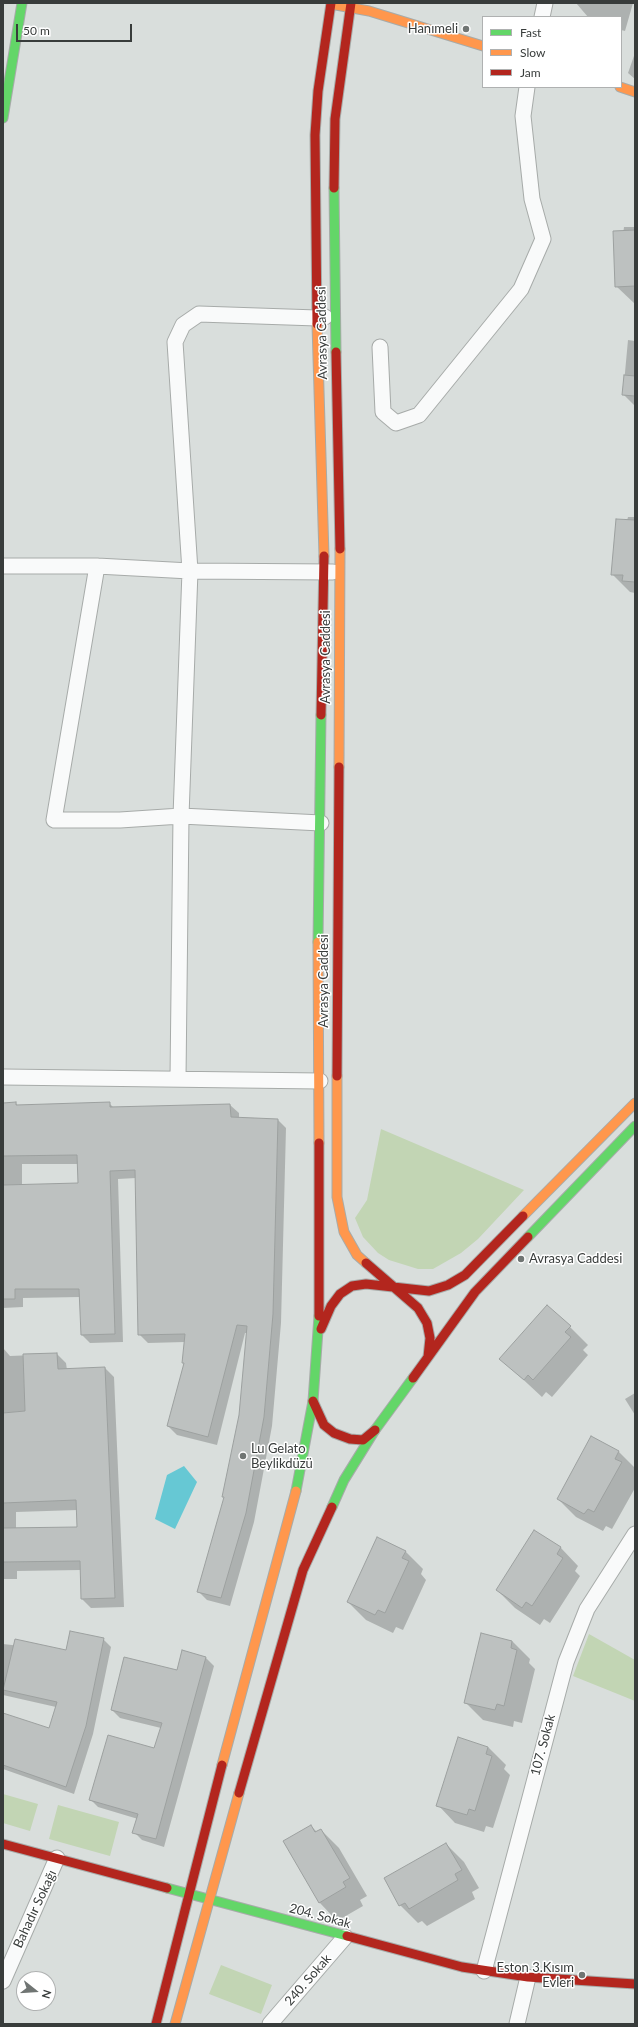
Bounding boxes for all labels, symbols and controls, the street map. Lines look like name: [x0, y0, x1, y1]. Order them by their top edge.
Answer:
scale bar: [18, 16, 134, 42]
legend: [482, 16, 622, 88]
place label: Hanımeli: [408, 21, 458, 37]
text: 50 m: [23, 23, 50, 38]
marker: Hanımeli: [461, 24, 471, 34]
text: Fast: [520, 25, 541, 40]
text: Slow: [520, 45, 545, 60]
text: Jam: [520, 65, 541, 80]
street label: Avrasya Caddesi: [313, 286, 331, 380]
street label: Avrasya Caddesi: [318, 610, 334, 704]
street label: Avrasya Caddesi: [316, 934, 332, 1028]
place label: Avrasya Caddesi: [529, 1251, 622, 1267]
marker: Avrasya Caddesi: [516, 1254, 526, 1264]
place label: Lu Gelato Beylikdüzü: [251, 1441, 313, 1472]
marker: Lu Gelato Beylikdüzü: [238, 1451, 248, 1461]
street label: 107. Sokak: [527, 1713, 559, 1777]
street label: Bahadır Sokağı: [10, 1868, 60, 1950]
street label: 204. Sokak: [288, 1900, 352, 1932]
street label: 240. Sokak: [281, 1951, 335, 2009]
place label: Eston 3.Kısım Evleri: [497, 1960, 574, 1991]
marker: Eston 3.Kısım Evleri: [577, 1970, 587, 1980]
north arrow: [16, 1971, 56, 2011]
text: N: [40, 1988, 54, 2000]

